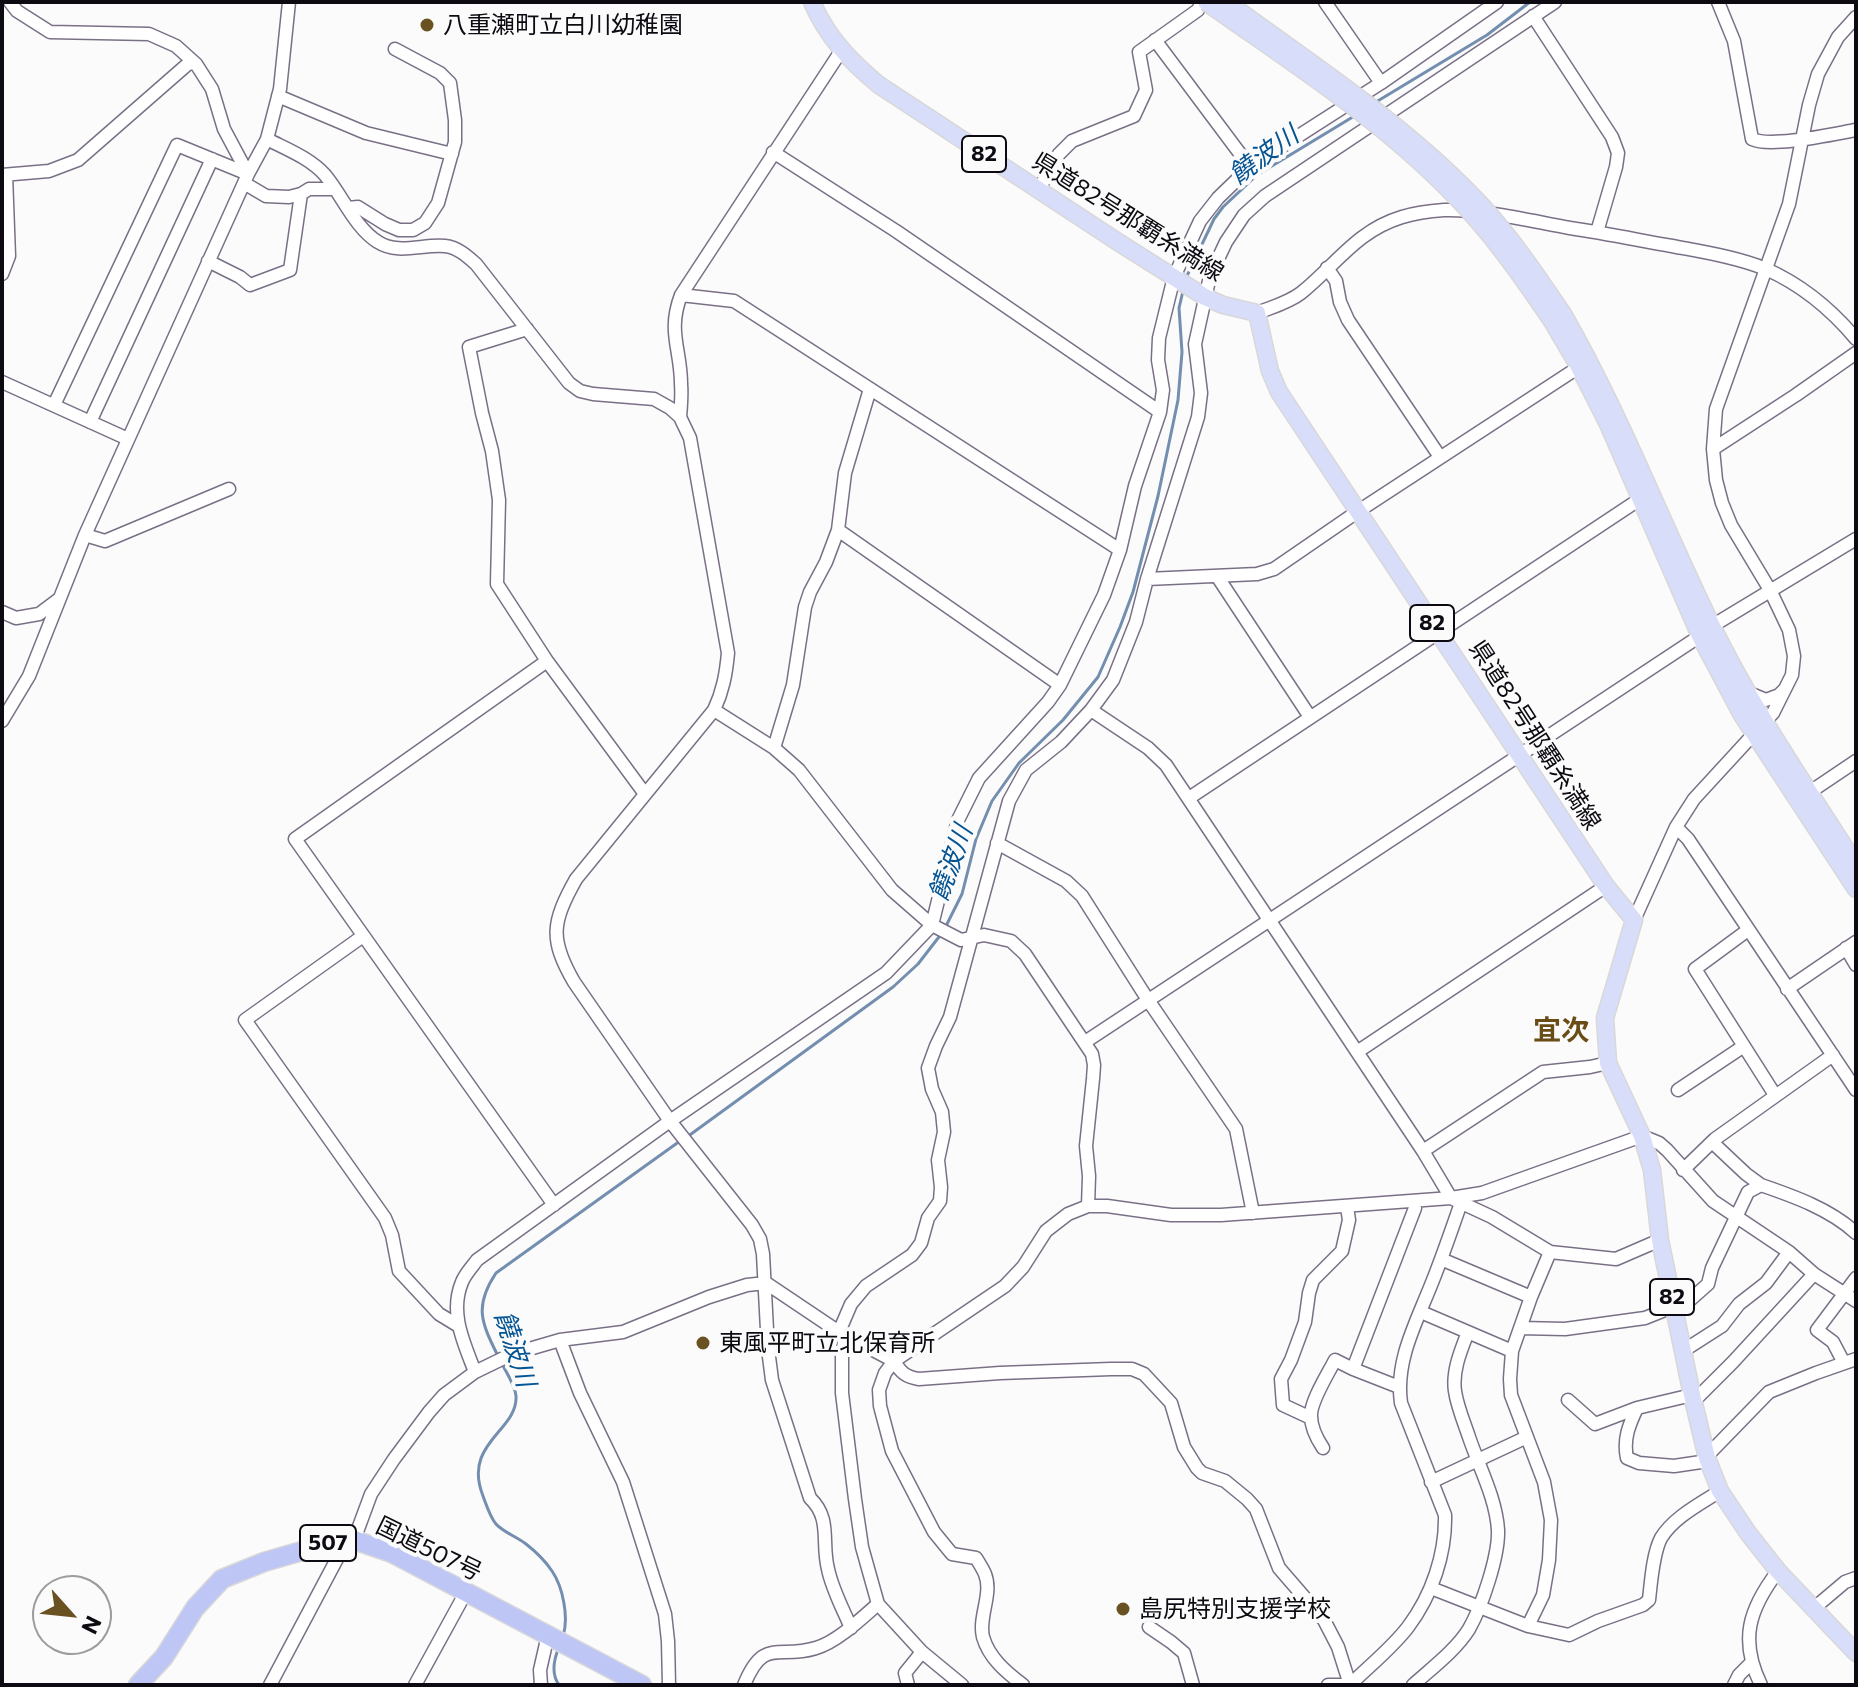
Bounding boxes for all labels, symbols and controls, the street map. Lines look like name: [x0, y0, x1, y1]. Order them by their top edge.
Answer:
place label: 八重瀬町立白川幼稚園: [443, 11, 683, 39]
marker: 八重瀬町立白川幼稚園: [418, 16, 436, 34]
water label: 饒波川: [1223, 119, 1305, 191]
road number: 82: [962, 136, 1006, 172]
street label: 県道82号那覇糸満線: [1027, 147, 1229, 287]
road number: 82: [1410, 605, 1454, 641]
street label: 県道82号那覇糸満線: [1463, 635, 1607, 835]
water label: 饒波川: [923, 821, 979, 905]
district label: 宜次: [1533, 1014, 1589, 1048]
road number: 82: [1650, 1279, 1694, 1315]
water label: 饒波川: [488, 1307, 542, 1391]
place label: 東風平町立北保育所: [719, 1329, 935, 1357]
marker: 東風平町立北保育所: [694, 1334, 712, 1352]
street label: 国道507号: [371, 1511, 487, 1587]
road number: 507: [300, 1525, 356, 1561]
north arrow: [32, 1575, 112, 1655]
place label: 島尻特別支援学校: [1139, 1595, 1331, 1623]
marker: 島尻特別支援学校: [1114, 1600, 1132, 1618]
text: N: [76, 1612, 108, 1639]

